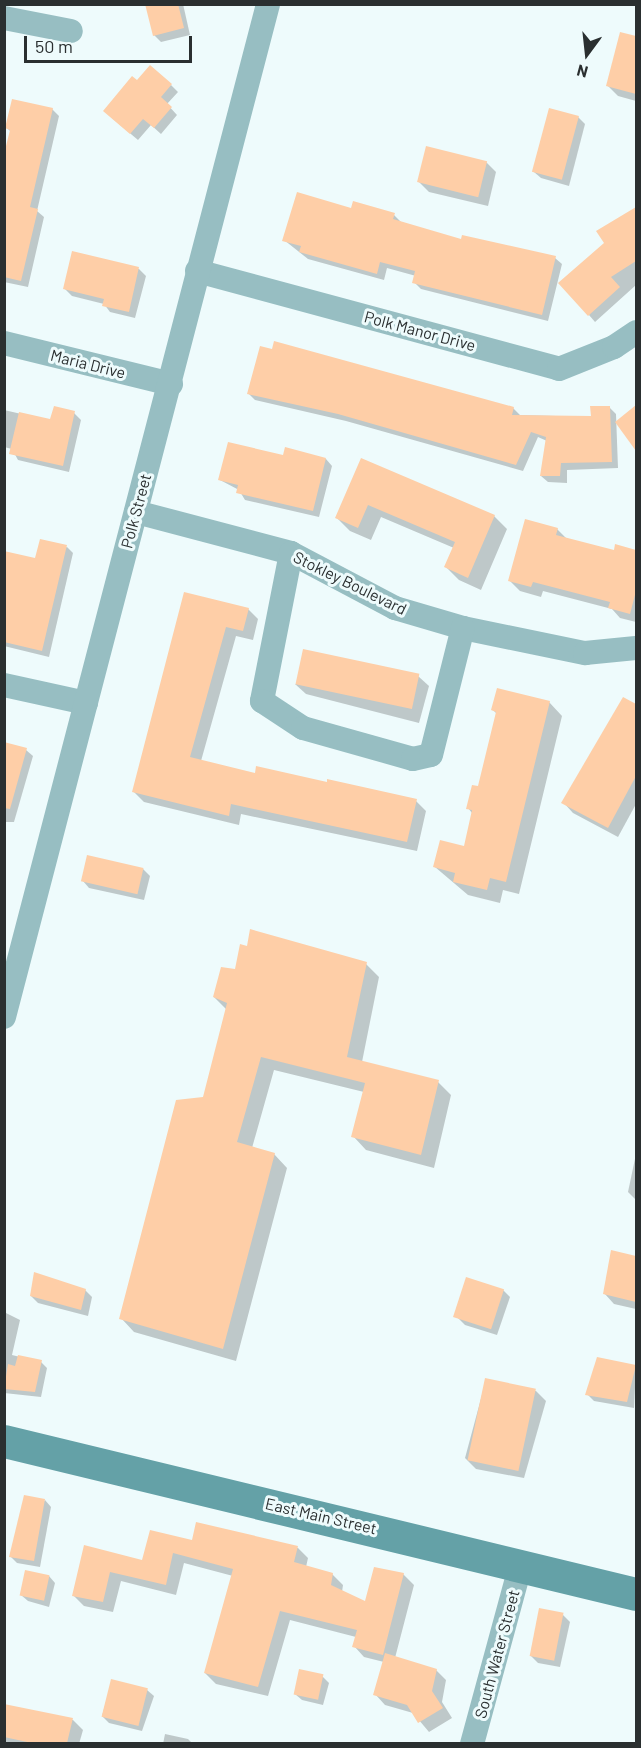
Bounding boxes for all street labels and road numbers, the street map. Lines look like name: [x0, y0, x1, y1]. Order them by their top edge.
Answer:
street label: Polk Manor Drive: [362, 307, 478, 355]
street label: Maria Drive: [49, 345, 127, 383]
street label: Polk Street: [117, 472, 155, 550]
street label: Stokley Boulevard: [290, 547, 410, 619]
street label: East Main Street: [263, 1494, 379, 1538]
street label: South Water Street: [471, 1588, 523, 1720]

